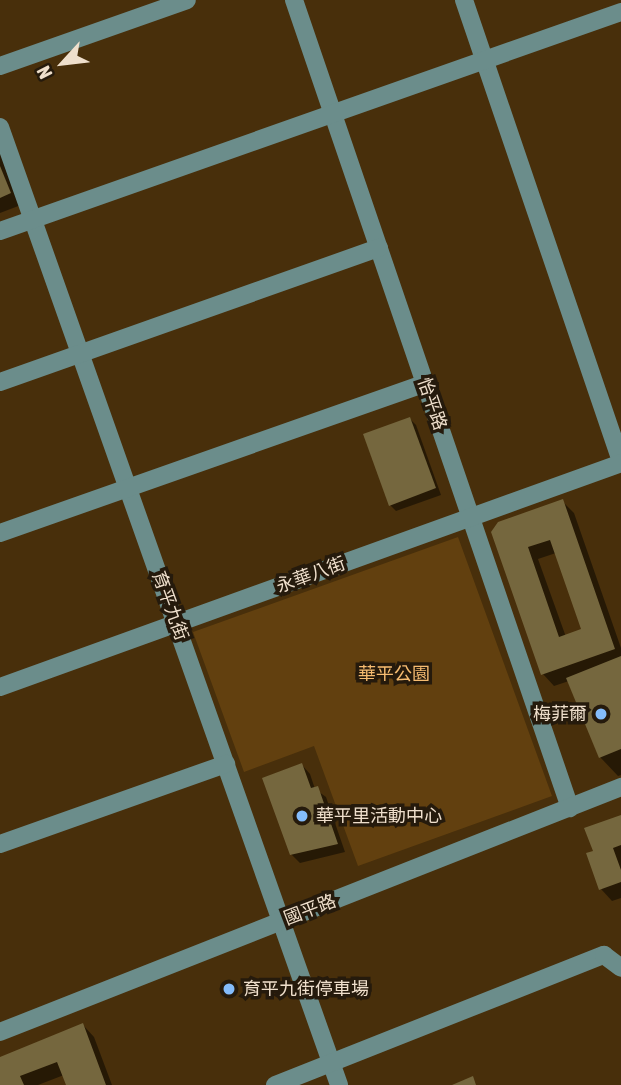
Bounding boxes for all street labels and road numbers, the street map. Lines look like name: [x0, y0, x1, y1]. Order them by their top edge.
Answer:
street label: 怡平路: [413, 375, 451, 433]
street label: 永華八街: [273, 553, 349, 597]
street label: 育平九街: [148, 568, 192, 644]
street label: 國平路: [281, 890, 339, 930]

